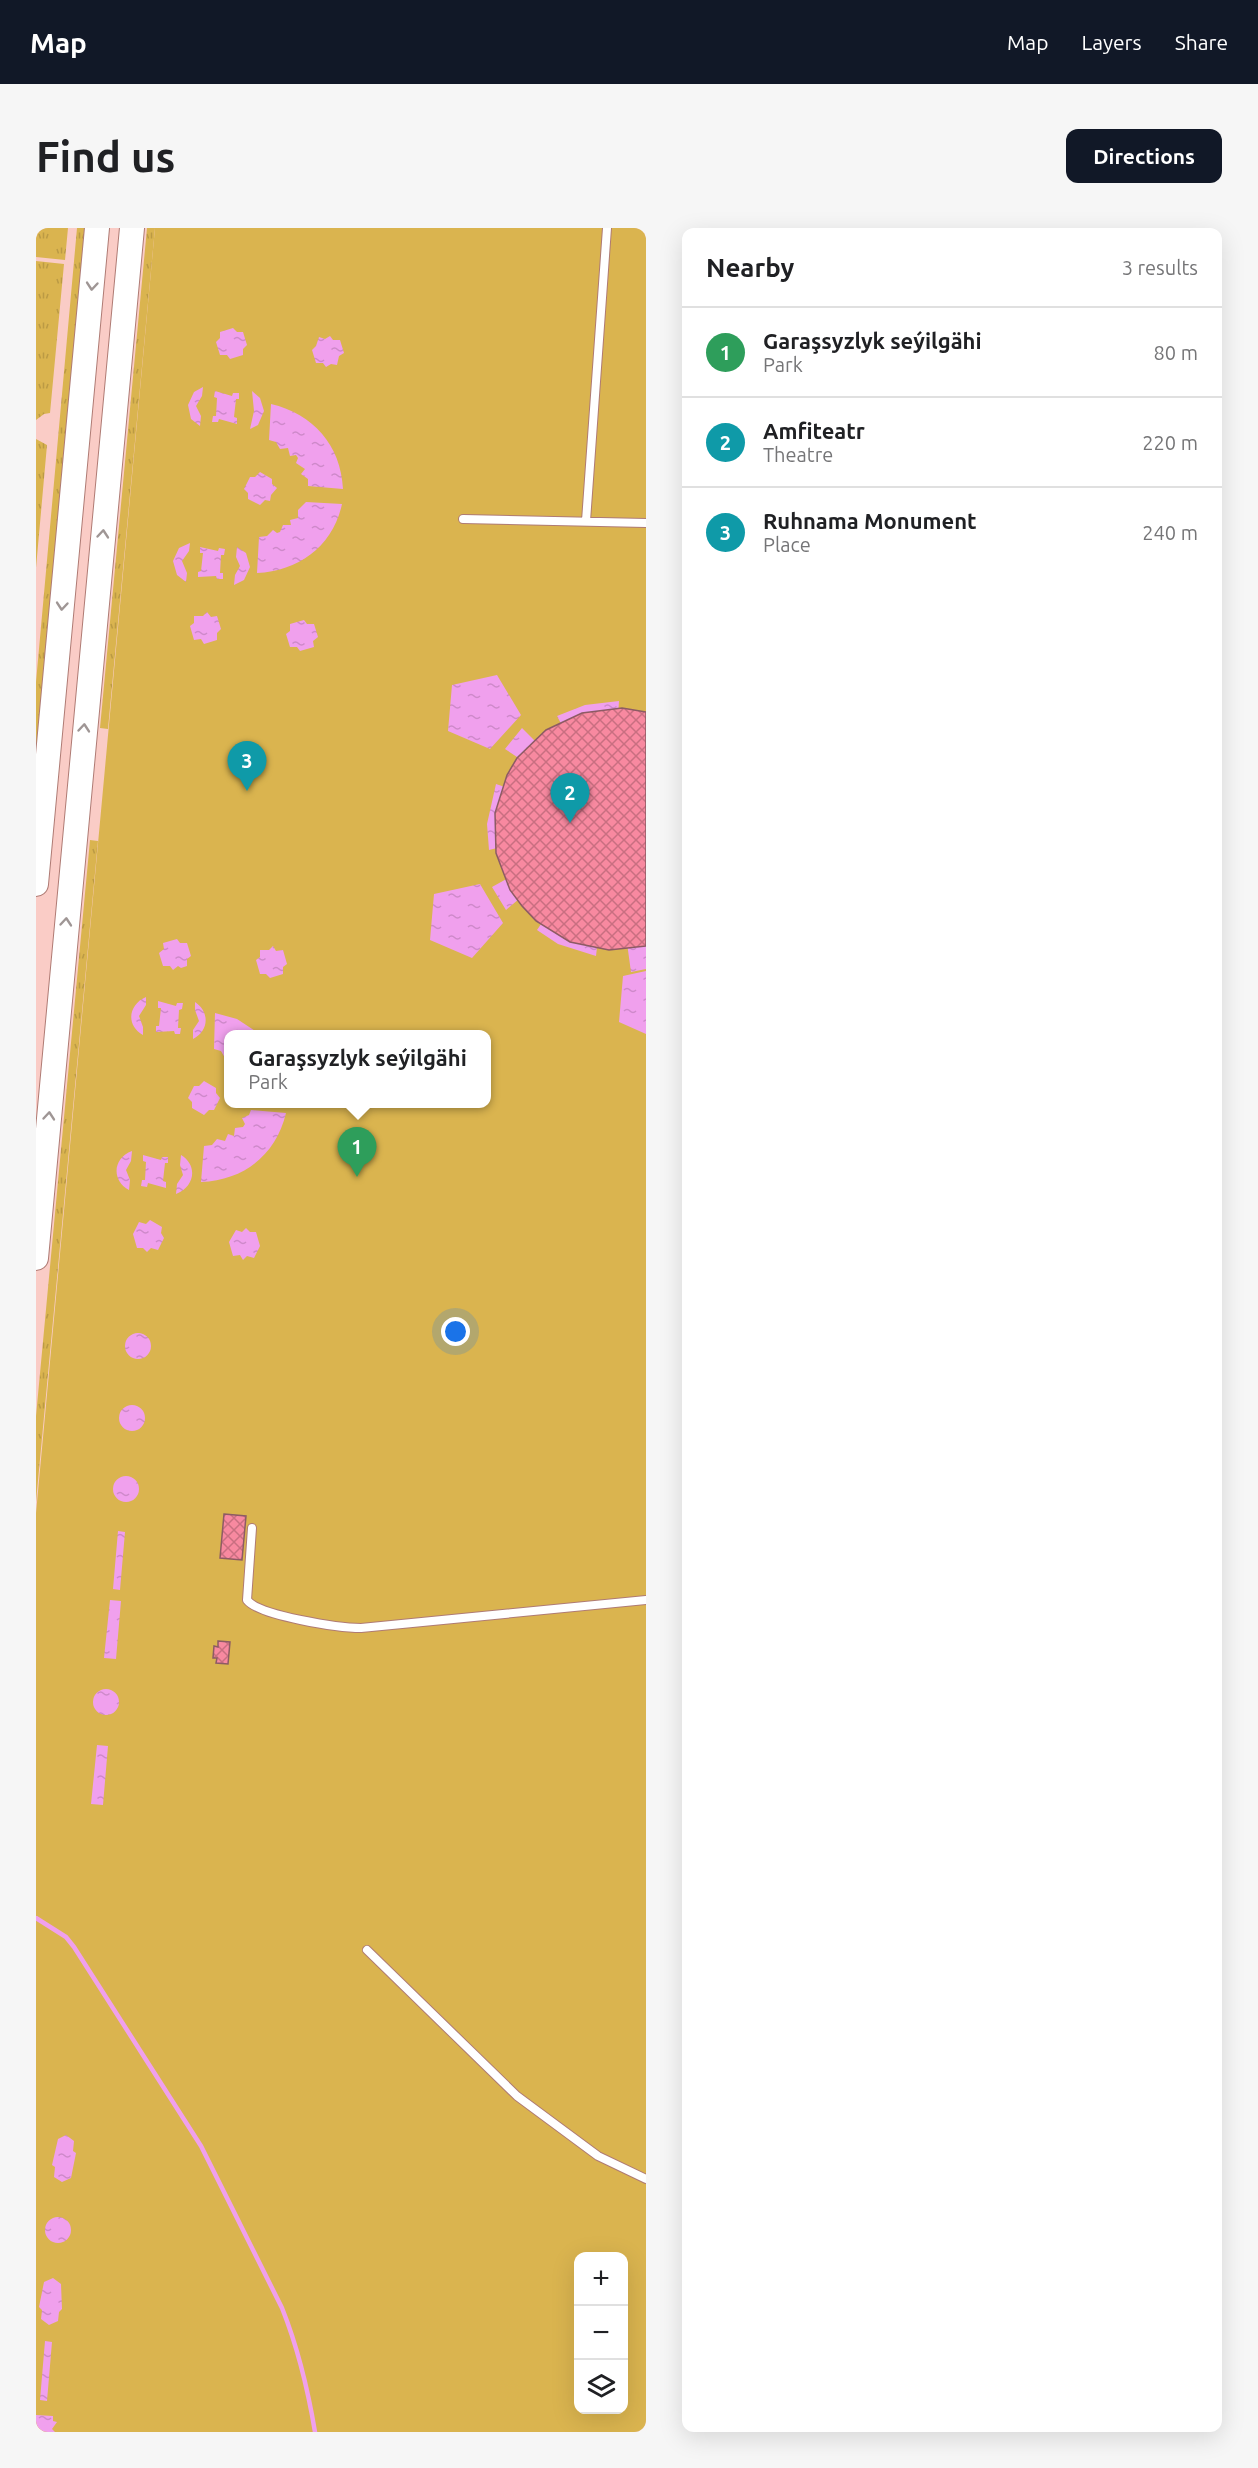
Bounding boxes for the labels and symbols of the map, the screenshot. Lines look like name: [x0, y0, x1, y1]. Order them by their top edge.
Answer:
one-way arrow: [86, 282, 99, 291]
one-way arrow: [96, 529, 109, 538]
one-way arrow: [56, 601, 69, 610]
one-way arrow: [77, 723, 90, 732]
pin: 3: [228, 742, 266, 791]
pin: 2: [550, 774, 590, 823]
one-way arrow: [59, 917, 72, 927]
one-way arrow: [42, 1112, 55, 1121]
pin: 1: [338, 1128, 376, 1177]
your location: [441, 1317, 470, 1346]

